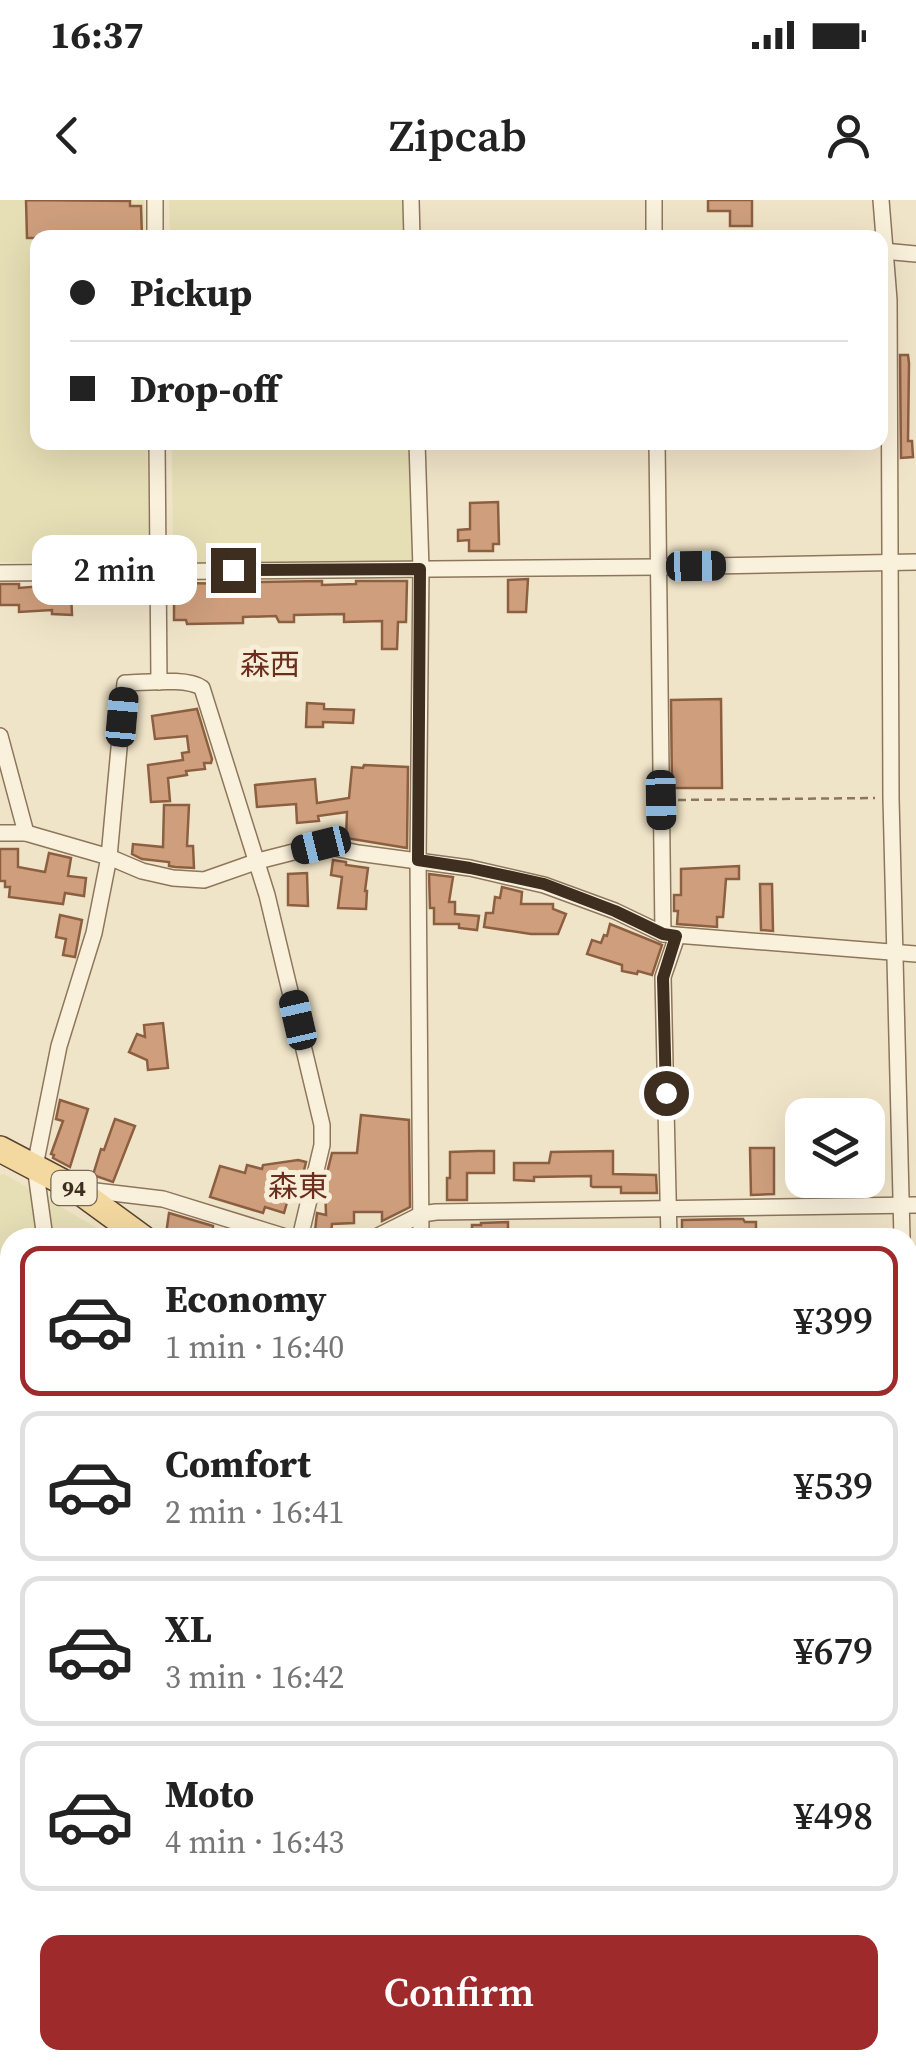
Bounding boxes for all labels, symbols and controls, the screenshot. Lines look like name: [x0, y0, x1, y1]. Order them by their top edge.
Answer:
text: 16:37: [50, 9, 144, 61]
text: Zipcab: [389, 104, 527, 166]
icon: back: [40, 108, 95, 163]
icon: person: [821, 108, 876, 163]
text: Pickup: [130, 267, 252, 319]
text: Drop-off: [130, 363, 279, 415]
callout: 2 min: [33, 535, 198, 605]
text: 2 min: [73, 548, 156, 592]
route end: [211, 548, 256, 593]
car: [666, 550, 726, 582]
district label: 森西: [240, 644, 300, 685]
car: [104, 686, 140, 748]
car: [645, 770, 677, 830]
car: [288, 823, 354, 867]
car: [277, 987, 319, 1053]
route start: [644, 1071, 689, 1116]
map controls: [785, 1098, 885, 1198]
button: layers: [785, 1098, 885, 1198]
district label: 森東: [268, 1166, 328, 1207]
road number: 94: [52, 1171, 96, 1205]
text: Economy: [165, 1273, 327, 1325]
icon: car: [45, 1276, 135, 1366]
text: ¥399: [794, 1295, 873, 1347]
text: 1 min · 16:40: [165, 1325, 344, 1369]
text: Comfort: [165, 1438, 311, 1490]
icon: car: [45, 1441, 135, 1531]
text: ¥539: [794, 1460, 873, 1512]
text: 2 min · 16:41: [165, 1490, 344, 1534]
text: XL: [165, 1603, 212, 1655]
icon: car: [45, 1606, 135, 1696]
text: ¥679: [794, 1625, 873, 1677]
text: 3 min · 16:42: [165, 1655, 344, 1699]
text: Moto: [165, 1768, 254, 1820]
icon: car: [45, 1771, 135, 1861]
text: ¥498: [794, 1790, 873, 1842]
text: 4 min · 16:43: [165, 1820, 344, 1864]
button: Confirm: [40, 1935, 878, 2050]

